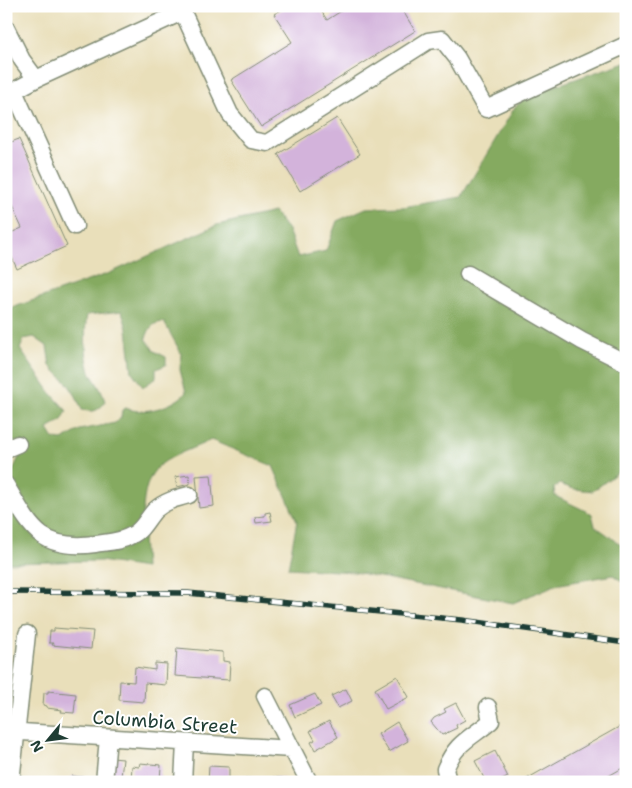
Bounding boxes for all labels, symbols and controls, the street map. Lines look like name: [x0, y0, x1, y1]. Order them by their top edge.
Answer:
street label: Columbia Street: [92, 704, 238, 740]
north arrow: [22, 716, 72, 766]
text: N: [26, 737, 47, 756]

